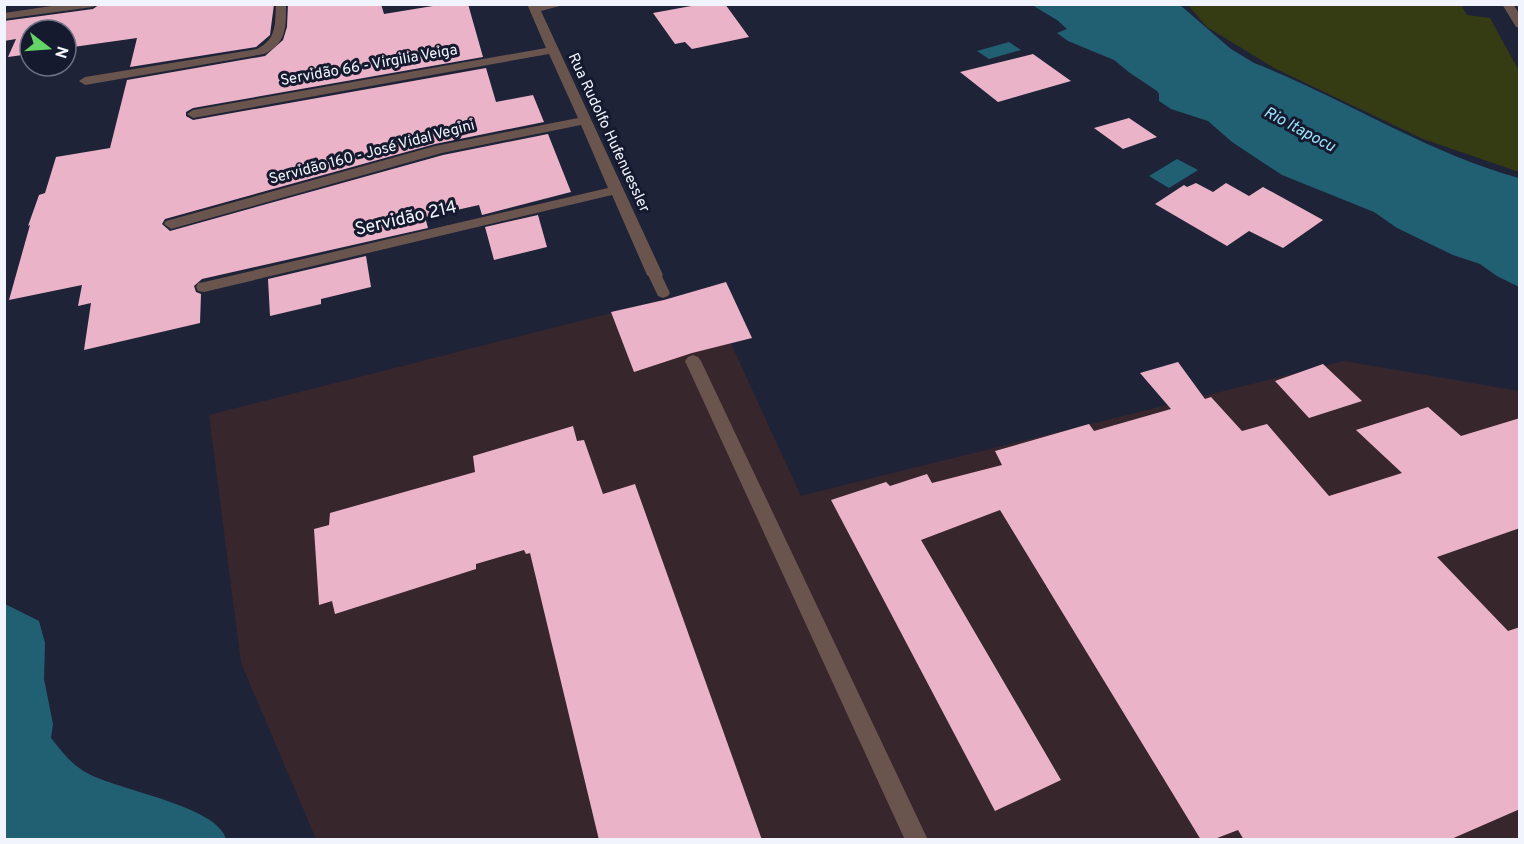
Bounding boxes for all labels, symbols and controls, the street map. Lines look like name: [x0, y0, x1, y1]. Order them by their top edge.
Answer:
north arrow: [18, 18, 78, 78]
street label: Servidão 66 - Virgilia Veiga: [279, 41, 459, 91]
text: N: [49, 43, 72, 60]
street label: Rua Rudolfo Hufenuessler: [563, 50, 653, 216]
water label: Rio Itapocu: [1260, 103, 1338, 157]
street label: Servidão 160 - José Vidal Vegini: [267, 116, 477, 190]
street label: Servidão 214: [353, 196, 459, 242]

